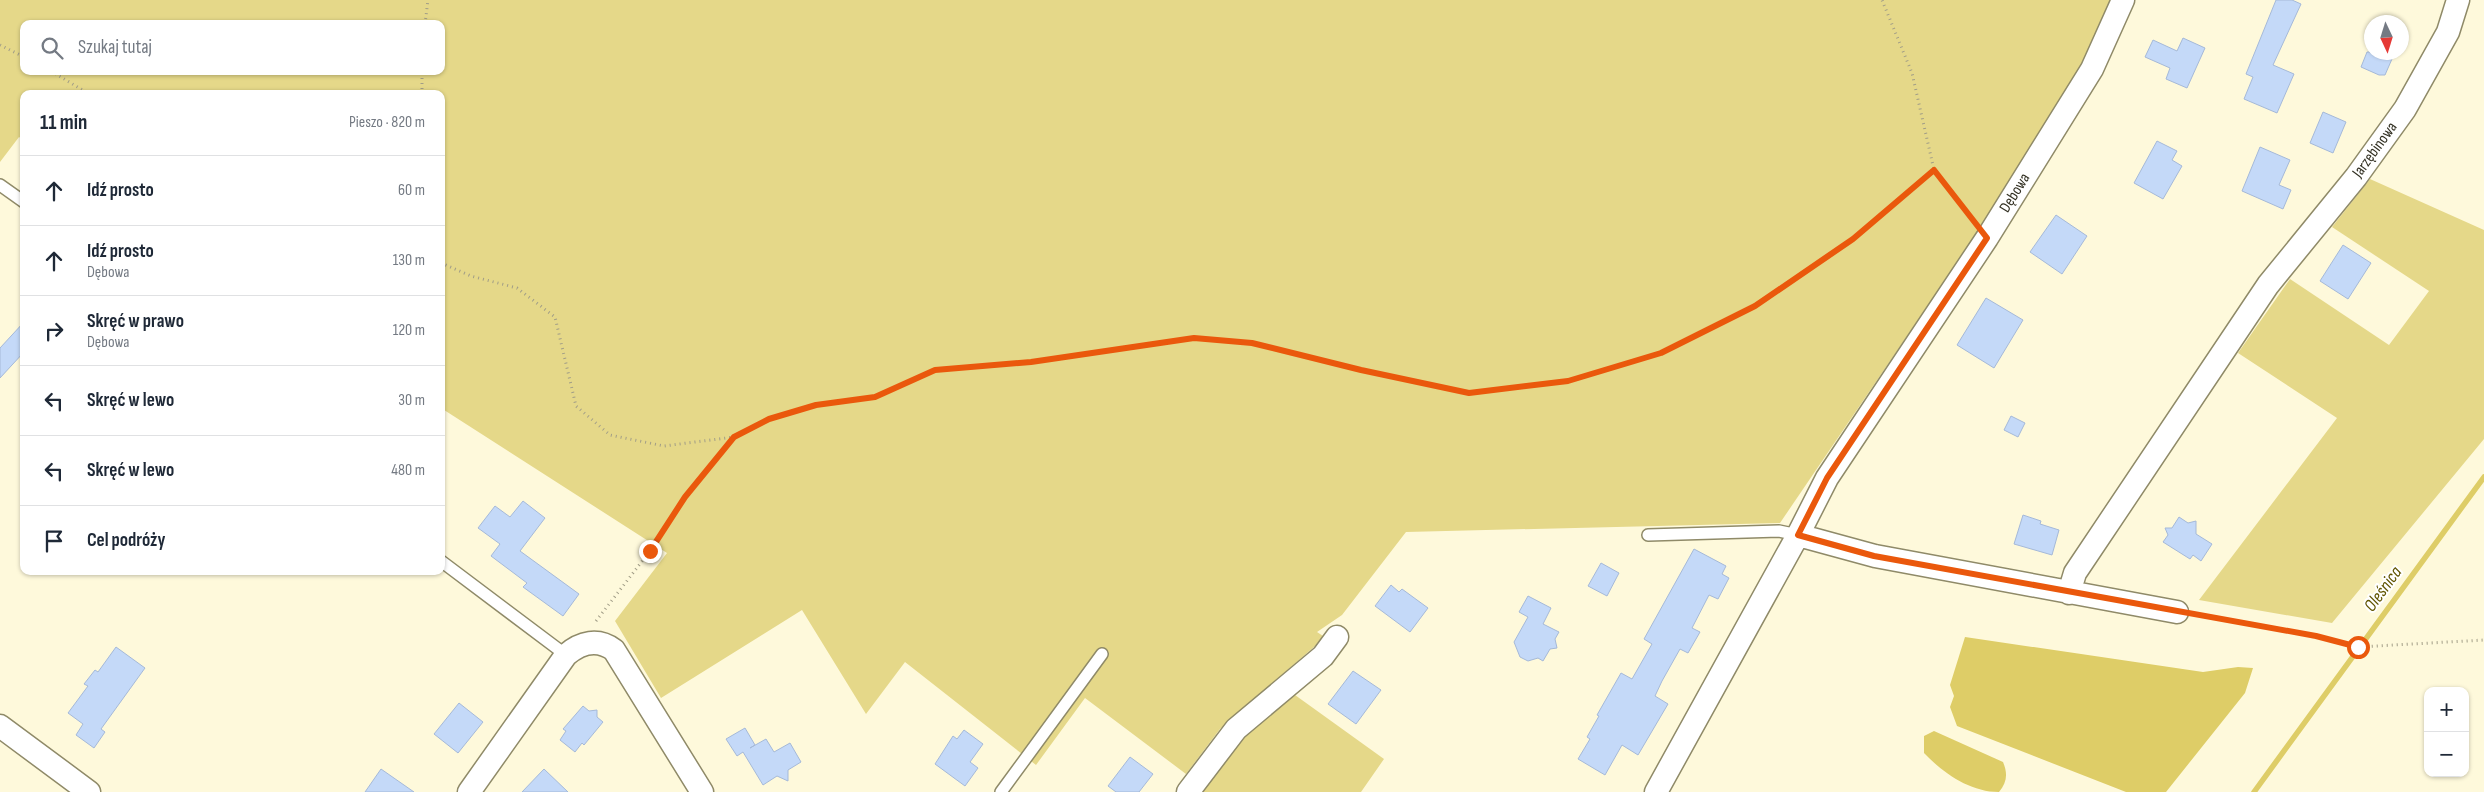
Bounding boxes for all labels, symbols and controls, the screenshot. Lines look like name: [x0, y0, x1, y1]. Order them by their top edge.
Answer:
north arrow: [2364, 15, 2409, 60]
search box: [20, 20, 445, 75]
icon: search: [38, 34, 66, 62]
text: Szukaj tutaj: [78, 36, 152, 59]
text: 11 min: [40, 110, 87, 135]
text: Pieszo · 820 m: [349, 113, 425, 132]
street label: Jarzębinowa: [2348, 119, 2401, 182]
street label: Dębowa: [1996, 170, 2034, 216]
icon: ahead: [40, 177, 68, 205]
text: Idź prosto: [87, 179, 154, 202]
text: 60 m: [398, 181, 425, 200]
text: Idź prosto: [87, 240, 154, 263]
icon: ahead: [40, 247, 68, 275]
text: 130 m: [393, 251, 425, 270]
text: Dębowa: [87, 263, 129, 282]
text: Skręć w prawo: [87, 310, 184, 333]
icon: right: [40, 317, 68, 345]
text: 120 m: [393, 321, 425, 340]
text: Dębowa: [87, 333, 129, 352]
icon: left: [40, 387, 68, 415]
text: Skręć w lewo: [87, 389, 174, 412]
text: 30 m: [398, 391, 425, 410]
icon: left: [40, 457, 68, 485]
text: Skręć w lewo: [87, 459, 174, 482]
text: 480 m: [391, 461, 425, 480]
icon: arrive: [40, 527, 68, 555]
text: Cel podróży: [87, 529, 165, 552]
route end: [639, 540, 662, 563]
water label: Oleśnica: [2360, 562, 2407, 616]
route start: [2347, 636, 2370, 659]
map controls: [2424, 687, 2469, 777]
button: +: [2424, 687, 2469, 732]
button: −: [2424, 732, 2469, 777]

